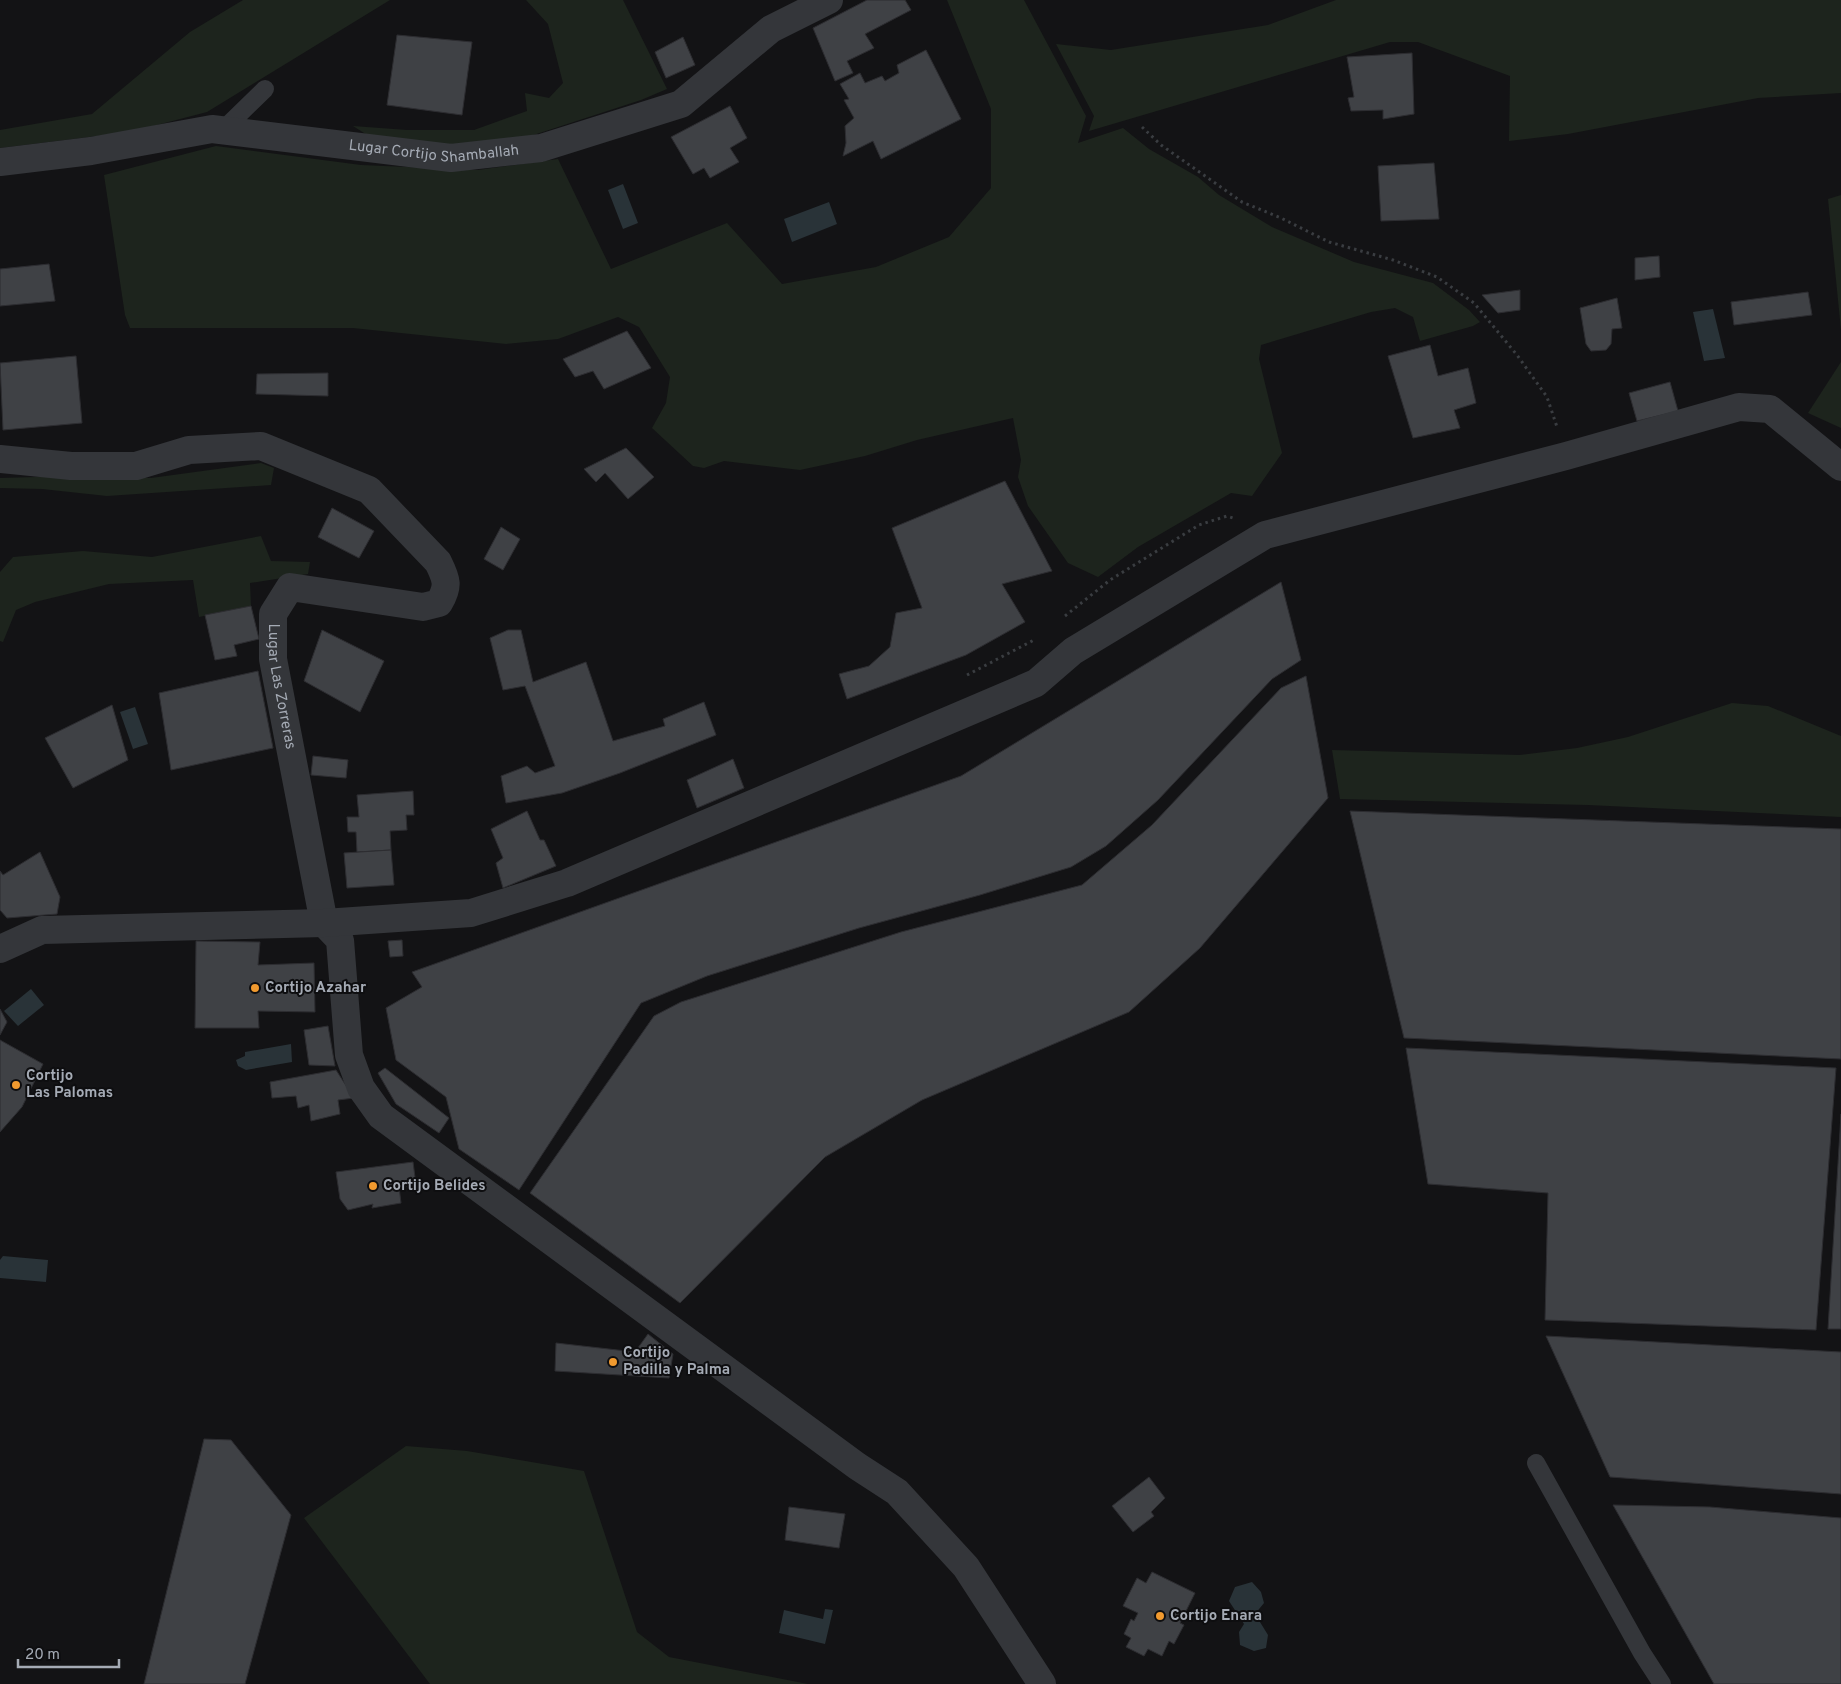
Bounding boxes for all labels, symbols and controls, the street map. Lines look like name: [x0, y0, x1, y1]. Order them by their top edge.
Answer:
street label: Lugar Cortijo Shamballah: [348, 136, 520, 168]
street label: Lugar Las Zorreras: [263, 623, 300, 751]
place label: Cortijo Azahar: [265, 979, 367, 998]
marker: Cortijo Azahar: [249, 982, 261, 994]
place label: Cortijo Las Palomas: [26, 1067, 113, 1103]
marker: Cortijo Las Palomas: [10, 1079, 22, 1091]
place label: Cortijo Belides: [383, 1177, 486, 1196]
marker: Cortijo Belides: [367, 1180, 379, 1192]
place label: Cortijo Padilla y Palma: [623, 1344, 730, 1380]
marker: Cortijo Padilla y Palma: [607, 1356, 619, 1368]
place label: Cortijo Enara: [1170, 1607, 1262, 1626]
marker: Cortijo Enara: [1154, 1610, 1166, 1622]
scale bar: [18, 1636, 119, 1668]
text: 20 m: [25, 1646, 60, 1665]

